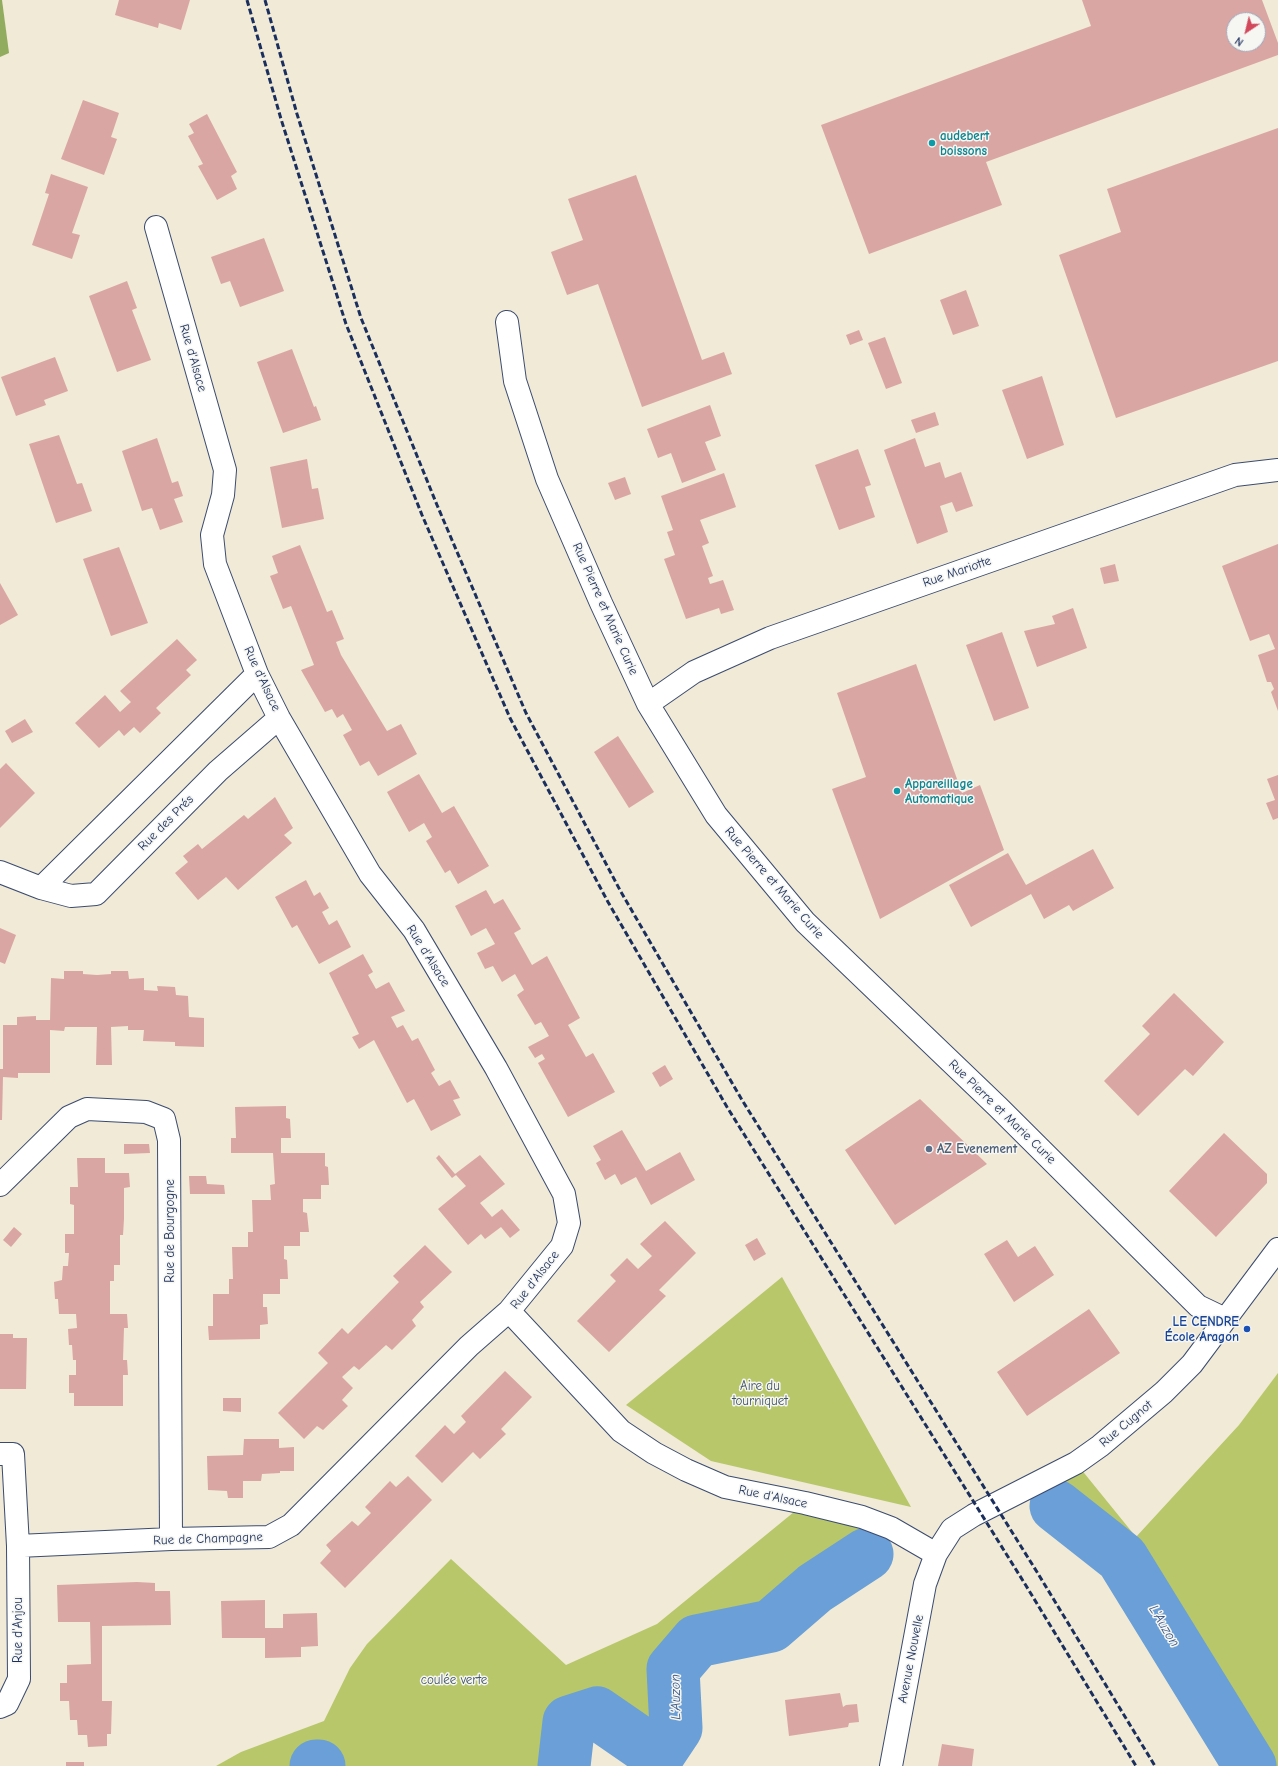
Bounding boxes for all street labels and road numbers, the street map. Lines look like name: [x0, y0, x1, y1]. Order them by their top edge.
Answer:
street label: Rue d'Alsace: [176, 322, 210, 394]
street label: Rue Pierre et Marie Curie: [569, 540, 641, 678]
street label: Rue Mariotte: [921, 553, 993, 591]
street label: Rue d'Alsace: [240, 644, 284, 714]
street label: Rue des Prés: [135, 792, 197, 854]
street label: Rue Pierre et Marie Curie: [721, 824, 827, 942]
street label: Rue d'Alsace: [403, 922, 453, 990]
street label: Rue Pierre et Marie Curie: [945, 1057, 1059, 1167]
street label: Rue de Bourgogne: [162, 1179, 178, 1283]
street label: Rue d'Alsace: [507, 1248, 563, 1312]
street label: Rue Cugnot: [1096, 1397, 1156, 1451]
street label: Rue d'Alsace: [737, 1482, 809, 1512]
street label: Rue de Champagne: [153, 1529, 263, 1549]
street label: Rue d'Anjou: [10, 1597, 26, 1663]
street label: Avenue Nouvelle: [895, 1613, 927, 1705]

